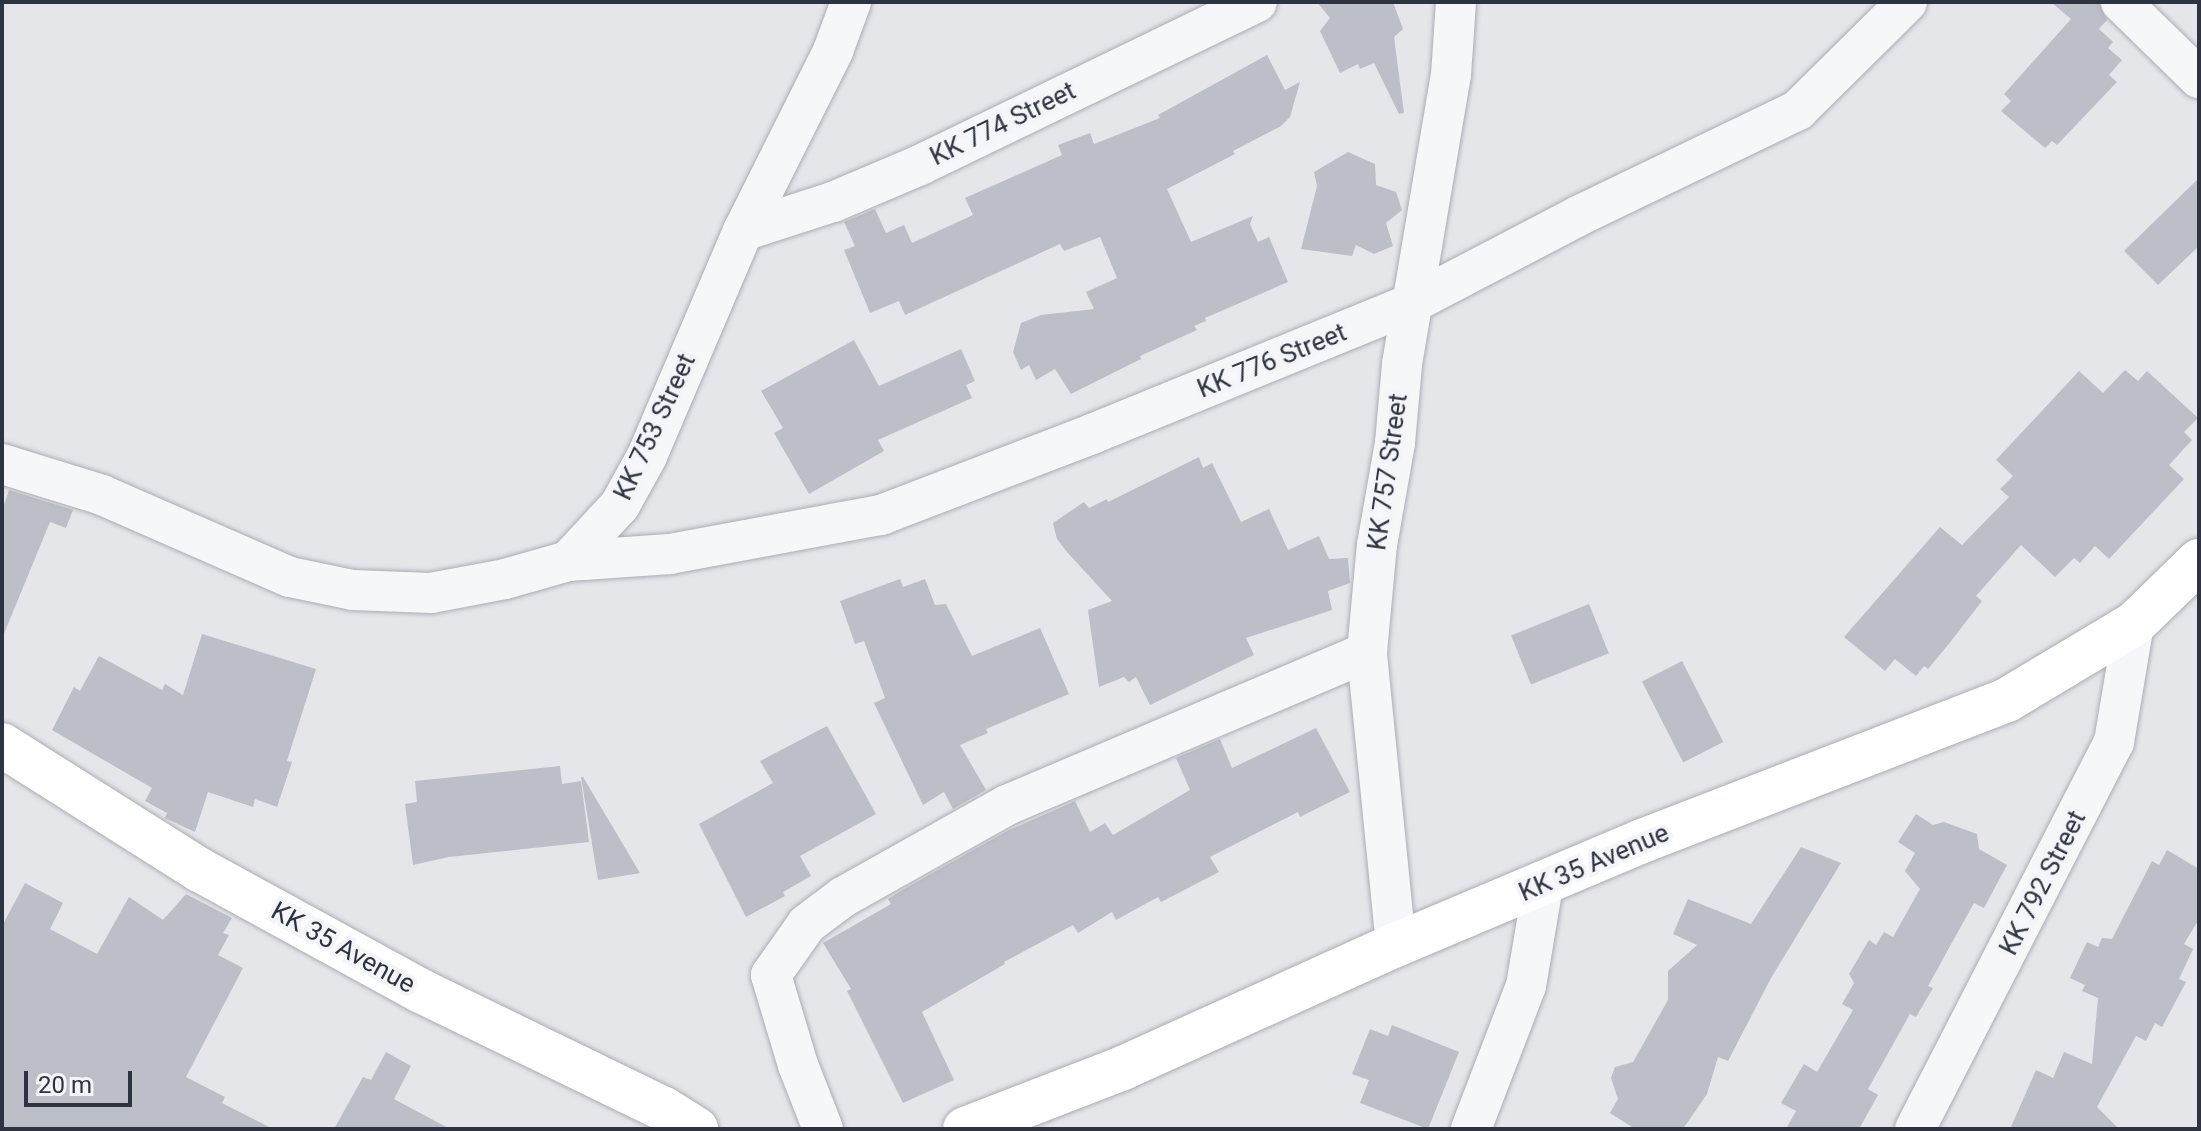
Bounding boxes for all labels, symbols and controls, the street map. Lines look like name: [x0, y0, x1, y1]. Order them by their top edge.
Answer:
street label: KK 774 Street: [925, 75, 1081, 173]
street label: KK 776 Street: [1193, 317, 1351, 405]
street label: KK 753 Street: [607, 349, 703, 505]
street label: KK 757 Street: [1362, 392, 1414, 552]
street label: KK 792 Street: [1993, 806, 2093, 960]
street label: KK 35 Avenue: [1514, 817, 1674, 909]
street label: KK 35 Avenue: [266, 896, 420, 1000]
scale bar: [28, 1055, 136, 1105]
text: 20 m: [38, 1071, 92, 1099]

